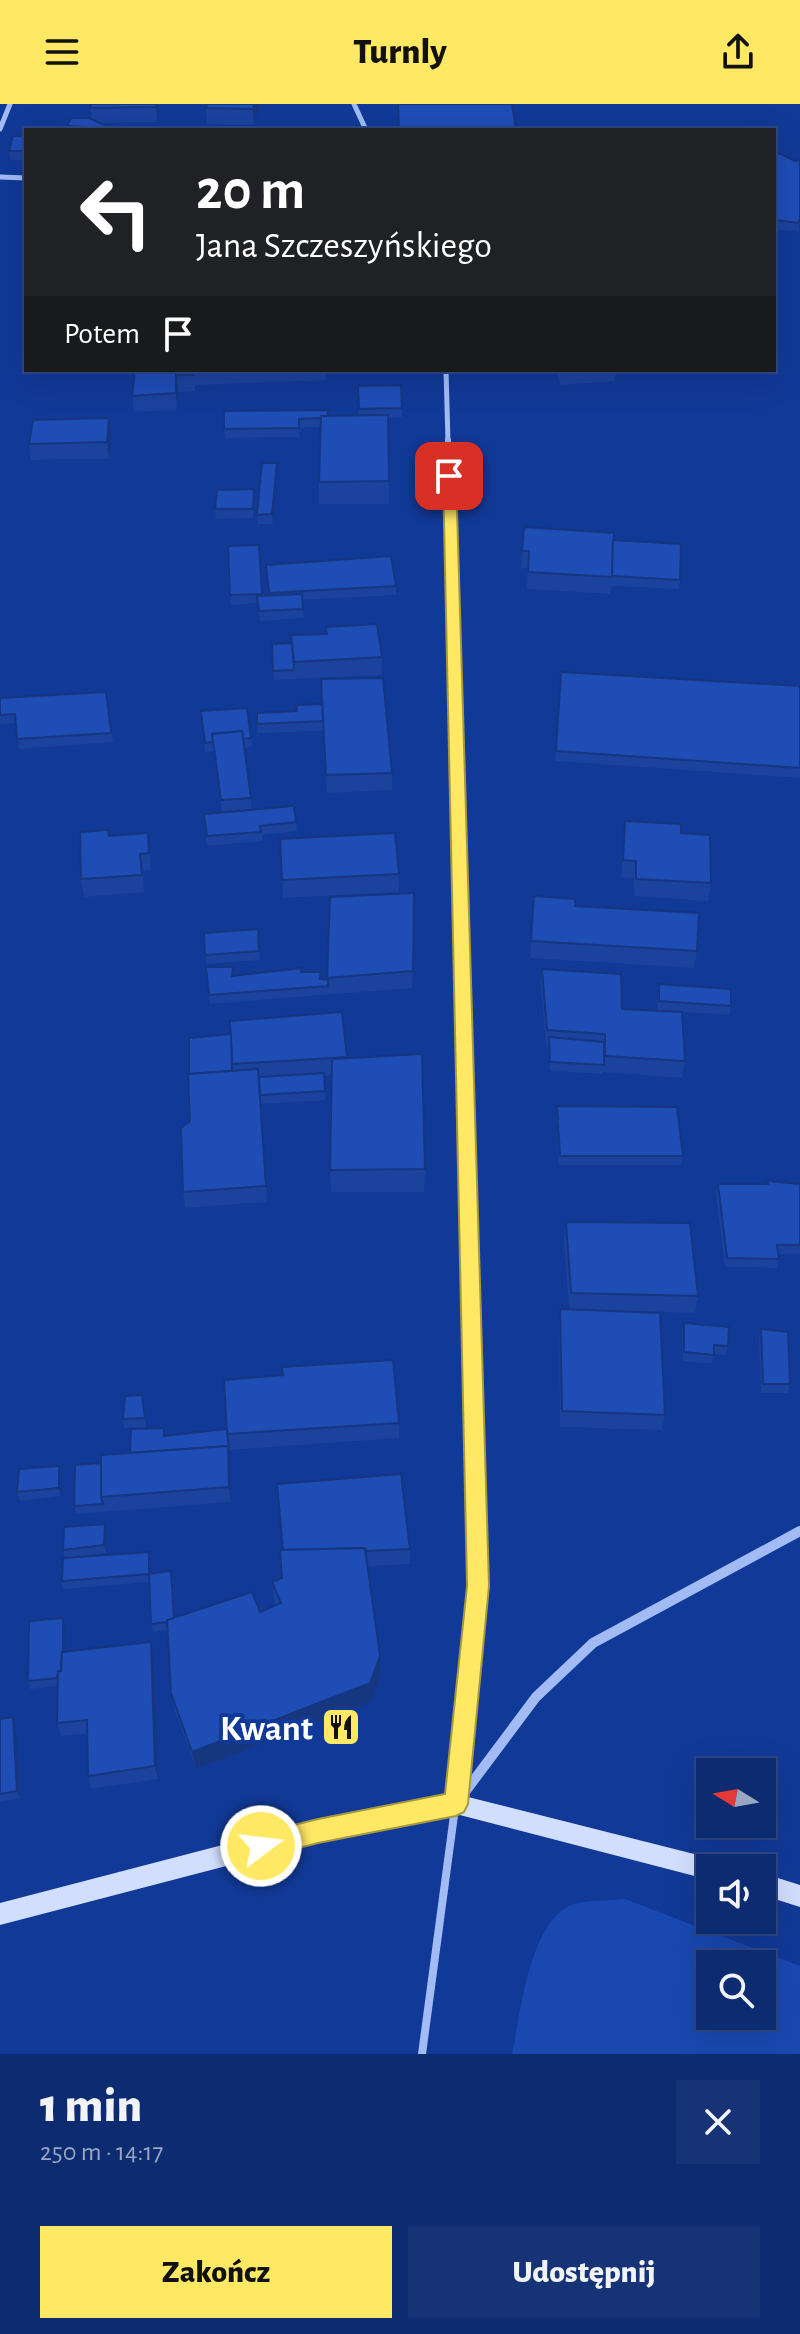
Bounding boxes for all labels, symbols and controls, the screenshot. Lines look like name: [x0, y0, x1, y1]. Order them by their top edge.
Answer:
icon: menu: [40, 30, 84, 74]
icon: share: [716, 30, 760, 74]
text: Turnly: [353, 34, 447, 70]
icon: left: [64, 160, 168, 264]
text: 20 m: [196, 163, 305, 219]
text: Jana Szczeszyńskiego: [196, 228, 492, 264]
icon: arrive: [156, 312, 200, 356]
text: Potem: [64, 319, 140, 349]
pin: [415, 442, 483, 510]
icon: arrive: [427, 454, 471, 498]
restaurant icon: Kwant: [320, 1706, 362, 1748]
place label: Kwant: [220, 1711, 313, 1747]
north arrow: [696, 1758, 776, 1838]
map controls: [696, 1758, 776, 2030]
position arrow: [219, 1804, 303, 1888]
button: sound: [696, 1854, 776, 1934]
button: search: [696, 1950, 776, 2030]
button: close: [676, 2080, 760, 2164]
text: 1 min: [40, 2083, 142, 2131]
text: 250 m · 14:17: [40, 2139, 163, 2165]
button: Zakończ: [40, 2226, 392, 2318]
button: Udostępnij: [408, 2226, 760, 2318]

